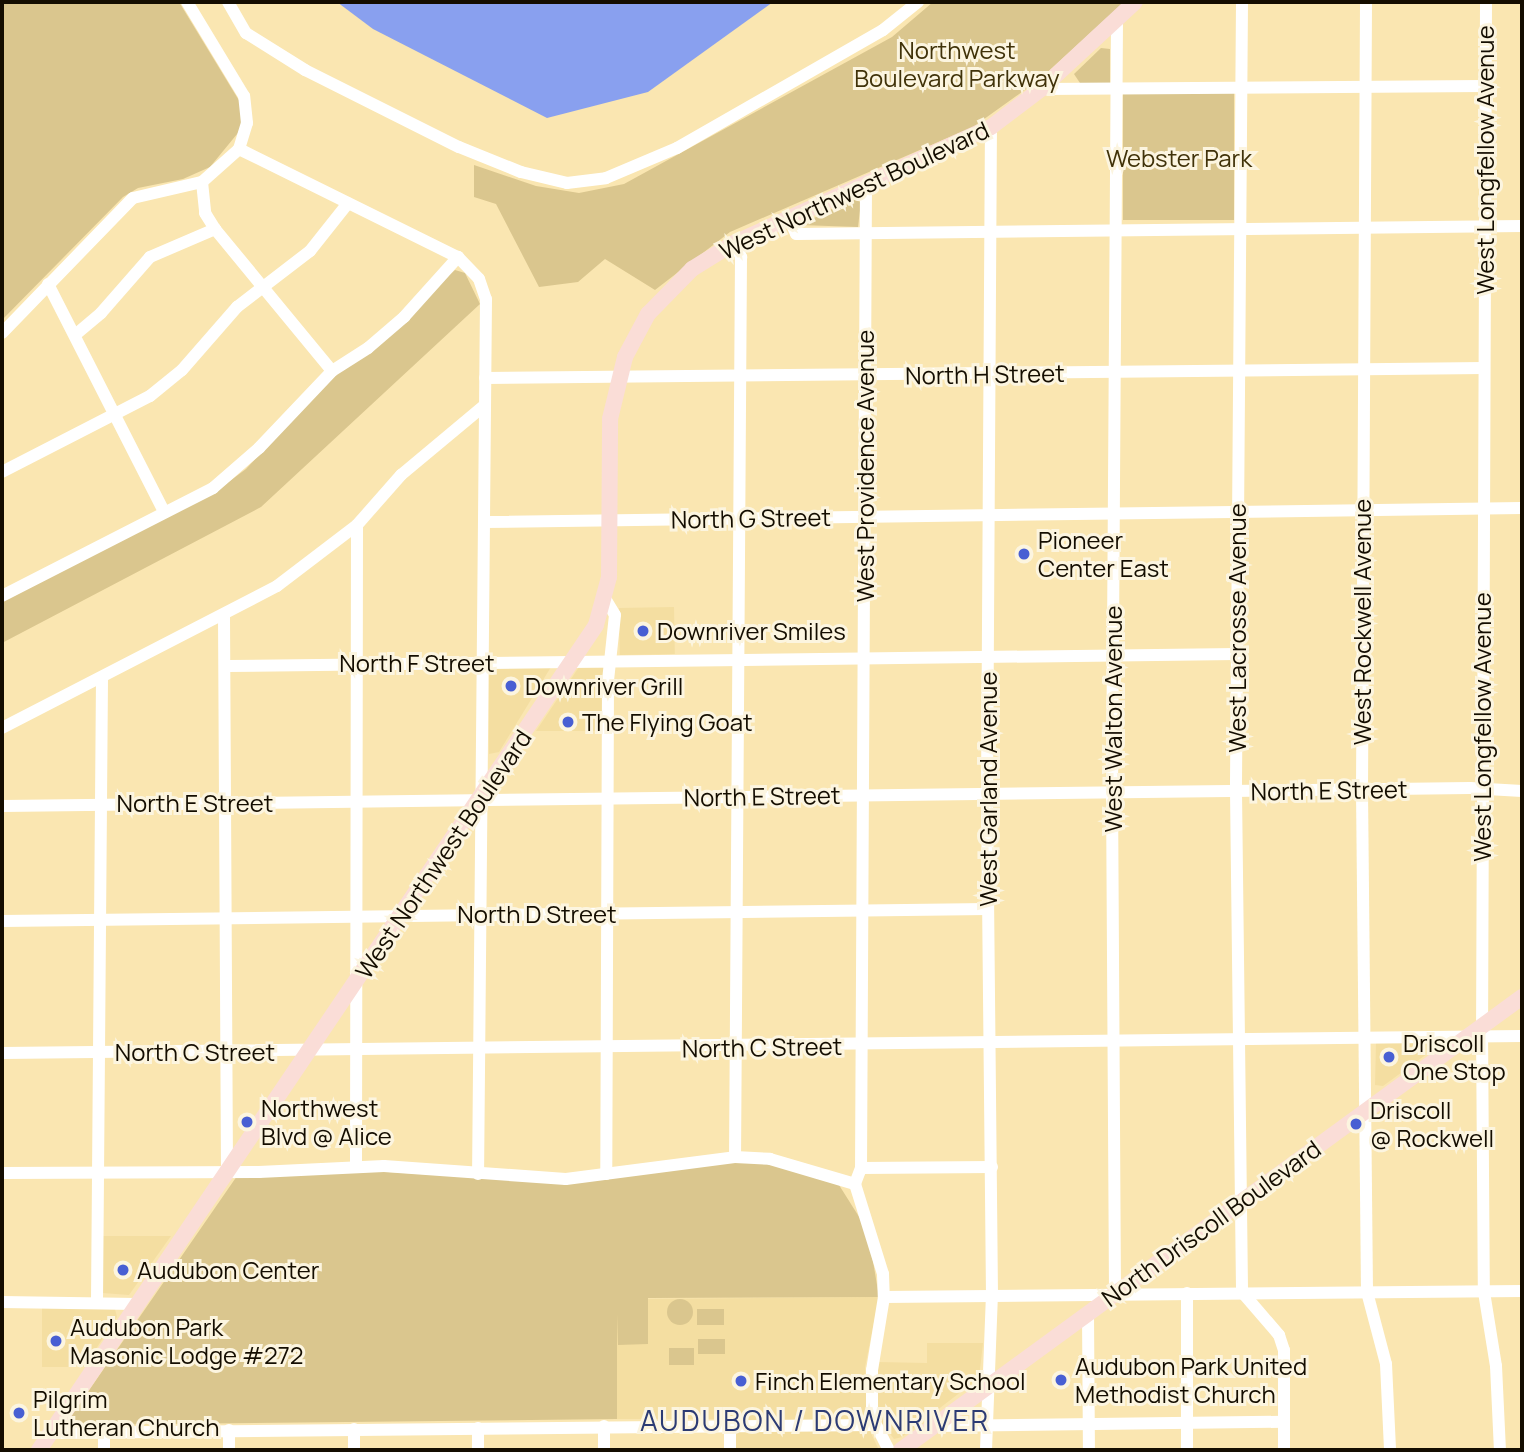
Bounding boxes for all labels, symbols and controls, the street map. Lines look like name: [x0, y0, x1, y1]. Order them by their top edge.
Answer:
street label: West Longfellow Avenue: [1471, 25, 1499, 295]
park label: Northwest Boulevard Parkway: [854, 36, 1060, 92]
street label: West Northwest Boulevard: [715, 115, 993, 265]
park label: Webster Park: [1106, 144, 1252, 172]
street label: West Providence Avenue: [851, 330, 879, 602]
street label: North H Street: [905, 358, 1065, 390]
street label: West Rockwell Avenue: [1348, 499, 1376, 745]
street label: North G Street: [671, 502, 831, 534]
street label: West Lacrosse Avenue: [1223, 503, 1251, 753]
place label: Pioneer Center East: [1038, 526, 1169, 582]
marker: Pioneer Center East: [1016, 546, 1032, 562]
street label: West Longfellow Avenue: [1468, 592, 1496, 862]
street label: West Walton Avenue: [1099, 606, 1127, 832]
place label: Downriver Smiles: [657, 617, 846, 645]
marker: Downriver Smiles: [635, 623, 651, 639]
street label: North F Street: [339, 649, 495, 677]
street label: West Garland Avenue: [974, 671, 1002, 907]
place label: Downriver Grill: [525, 672, 683, 700]
marker: Downriver Grill: [503, 678, 519, 694]
place label: The Flying Goat: [582, 708, 753, 736]
marker: The Flying Goat: [560, 714, 576, 730]
street label: West Northwest Boulevard: [349, 724, 537, 984]
street label: North E Street: [1250, 774, 1408, 806]
street label: North E Street: [683, 780, 841, 812]
street label: North E Street: [117, 789, 273, 817]
street label: North D Street: [457, 900, 617, 928]
place label: Driscoll One Stop: [1403, 1029, 1506, 1085]
street label: North C Street: [682, 1031, 842, 1063]
street label: North C Street: [115, 1038, 275, 1066]
marker: Driscoll One Stop: [1381, 1049, 1397, 1065]
place label: Northwest Blvd @ Alice: [261, 1094, 392, 1150]
place label: Driscoll @ Rockwell: [1370, 1096, 1494, 1152]
marker: Northwest Blvd @ Alice: [239, 1114, 255, 1130]
marker: Driscoll @ Rockwell: [1348, 1116, 1364, 1132]
street label: North Driscoll Boulevard: [1096, 1134, 1326, 1312]
place label: Audubon Center: [137, 1256, 319, 1284]
marker: Audubon Center: [115, 1262, 131, 1278]
place label: Audubon Park Masonic Lodge #272: [70, 1313, 303, 1369]
marker: Audubon Park Masonic Lodge #272: [48, 1333, 64, 1349]
place label: Audubon Park United Methodist Church: [1075, 1352, 1307, 1408]
place label: Finch Elementary School: [755, 1367, 1026, 1395]
marker: Audubon Park United Methodist Church: [1053, 1372, 1069, 1388]
marker: Finch Elementary School: [733, 1373, 749, 1389]
place label: Pilgrim Lutheran Church: [33, 1385, 220, 1441]
district label: AUDUBON / DOWNRIVER: [642, 1403, 988, 1437]
marker: Pilgrim Lutheran Church: [11, 1405, 27, 1421]

